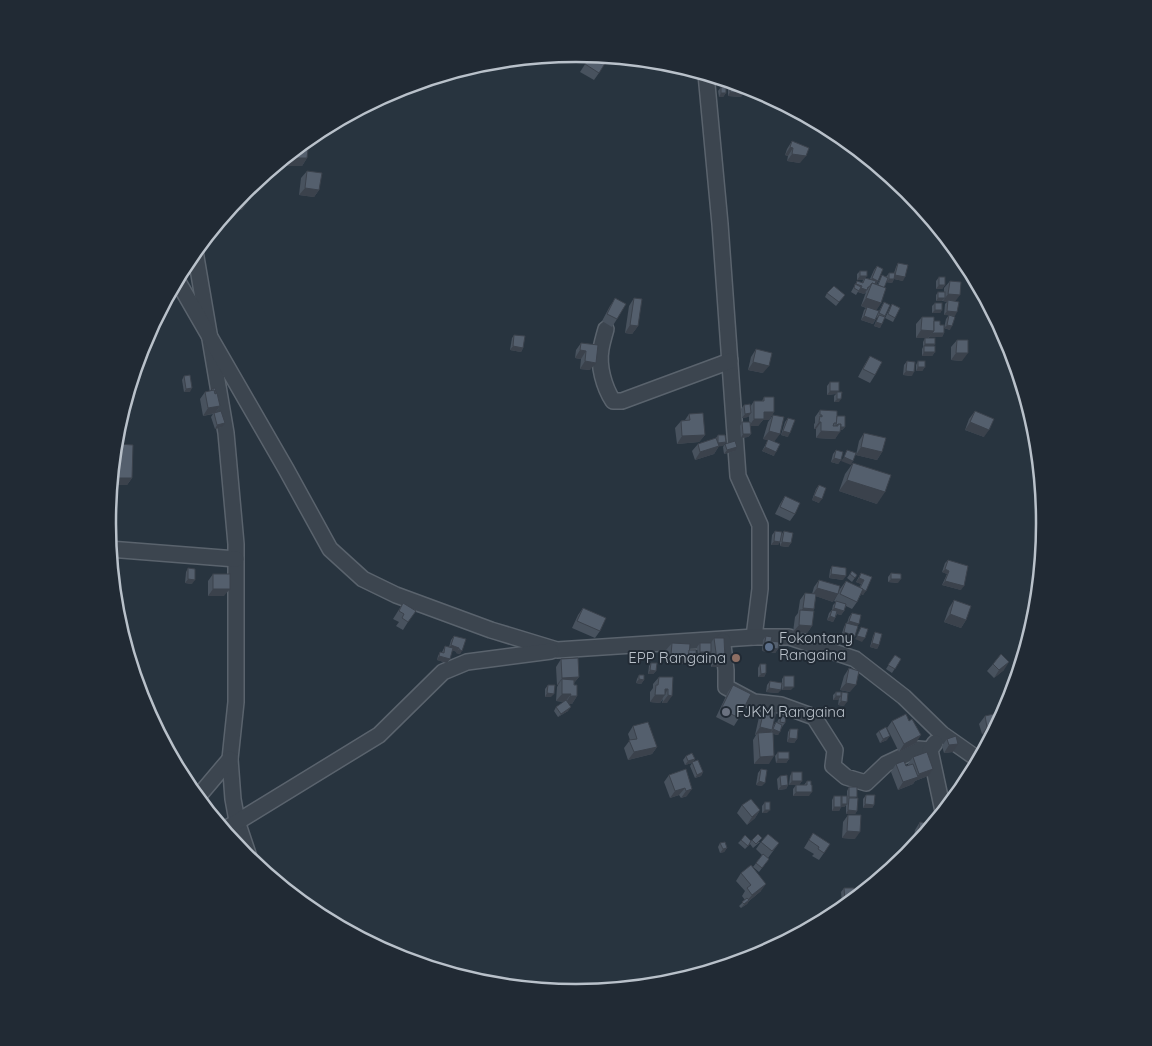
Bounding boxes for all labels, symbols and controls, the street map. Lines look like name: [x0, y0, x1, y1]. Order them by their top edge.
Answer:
place label: Fokontany Rangaina: [779, 628, 853, 664]
marker: Fokontany Rangaina: [763, 641, 775, 653]
place label: EPP Rangaina: [628, 648, 726, 667]
marker: EPP Rangaina: [730, 652, 742, 664]
place label: FJKM Rangaina: [736, 702, 845, 721]
marker: FJKM Rangaina: [720, 706, 732, 718]

